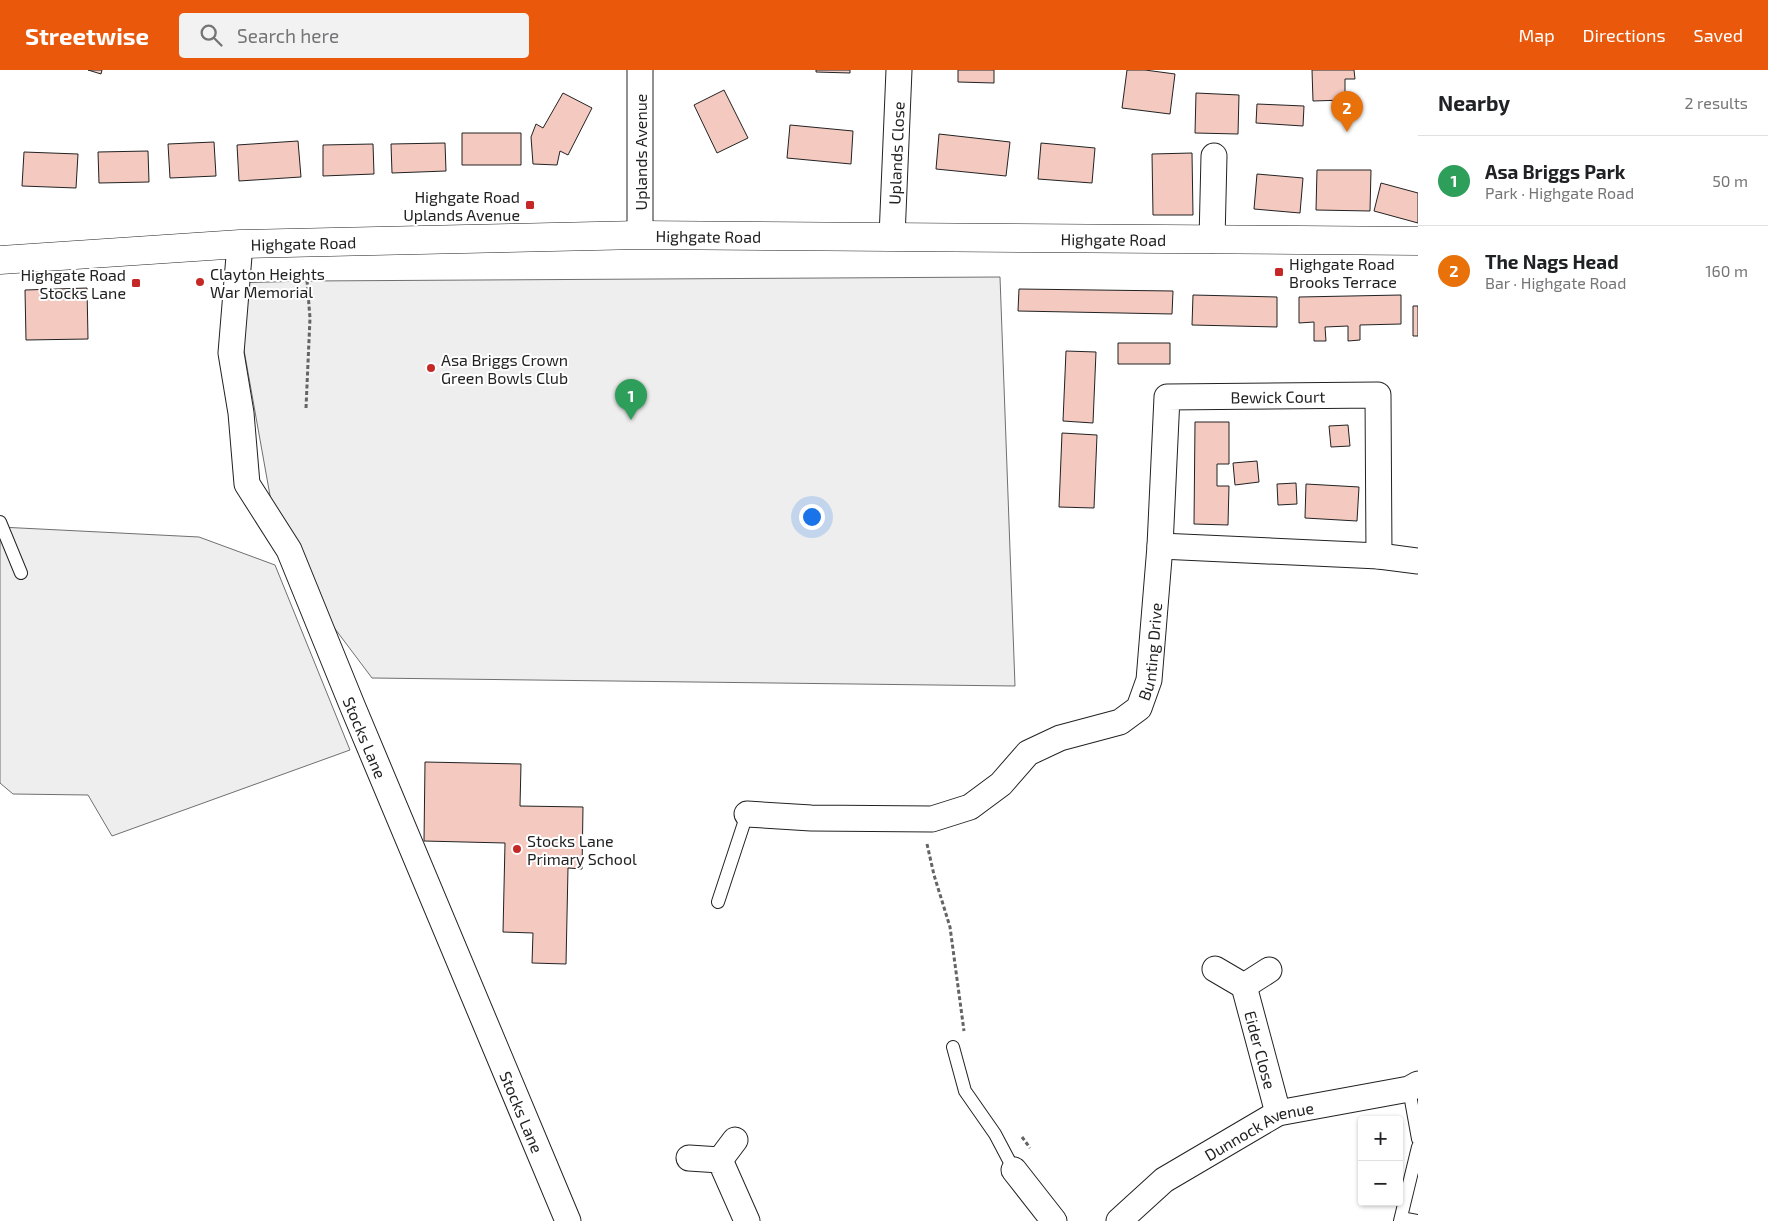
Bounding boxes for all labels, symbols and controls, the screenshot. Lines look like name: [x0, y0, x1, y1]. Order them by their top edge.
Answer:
search box: [179, 13, 529, 58]
text: Streetwise: [25, 21, 149, 50]
icon: search: [197, 21, 225, 49]
text: Search here: [237, 24, 339, 47]
text: Map: [1518, 24, 1555, 46]
text: Directions: [1583, 24, 1666, 46]
text: Saved: [1694, 24, 1743, 46]
text: Nearby: [1438, 90, 1510, 115]
pin: 2: [1331, 91, 1363, 132]
text: 2 results: [1685, 93, 1748, 112]
street label: Uplands Avenue: [631, 94, 650, 210]
street label: Uplands Close: [884, 101, 907, 205]
text: Asa Briggs Park: [1485, 160, 1625, 183]
text: 1: [1451, 171, 1457, 190]
text: 50 m: [1712, 171, 1748, 190]
text: Park · Highgate Road: [1485, 183, 1634, 202]
place label: Highgate Road Uplands Avenue: [403, 187, 520, 224]
marker: Highgate Road Uplands Avenue: [524, 199, 536, 211]
street label: Highgate Road: [655, 226, 761, 245]
street label: Highgate Road: [1060, 229, 1166, 249]
street label: Highgate Road: [250, 232, 357, 253]
text: The Nags Head: [1485, 250, 1618, 273]
place label: Highgate Road Brooks Terrace: [1289, 254, 1397, 291]
text: 2: [1449, 261, 1459, 280]
text: 160 m: [1705, 261, 1748, 280]
place label: Clayton Heights War Memorial: [210, 264, 325, 301]
place label: Highgate Road Stocks Lane: [20, 265, 126, 302]
marker: Highgate Road Brooks Terrace: [1273, 266, 1285, 278]
text: Bar · Highgate Road: [1485, 273, 1626, 292]
marker: Clayton Heights War Memorial: [194, 276, 206, 288]
marker: Highgate Road Stocks Lane: [130, 277, 142, 289]
place label: Asa Briggs Crown Green Bowls Club: [441, 350, 568, 387]
marker: Asa Briggs Crown Green Bowls Club: [425, 362, 437, 374]
pin: 1: [615, 379, 647, 420]
street label: Bewick Court: [1230, 386, 1325, 406]
your location: [799, 504, 825, 530]
street label: Bunting Drive: [1133, 602, 1165, 703]
street label: Stocks Lane: [340, 694, 391, 781]
place label: Stocks Lane Primary School: [527, 831, 637, 868]
marker: Stocks Lane Primary School: [511, 843, 523, 855]
street label: Eider Close: [1242, 1009, 1281, 1091]
street label: Stocks Lane: [497, 1068, 548, 1155]
street label: Dunnock Avenue: [1201, 1097, 1315, 1164]
map controls: [1358, 1116, 1403, 1206]
button: +: [1358, 1116, 1403, 1161]
button: −: [1358, 1161, 1403, 1206]

